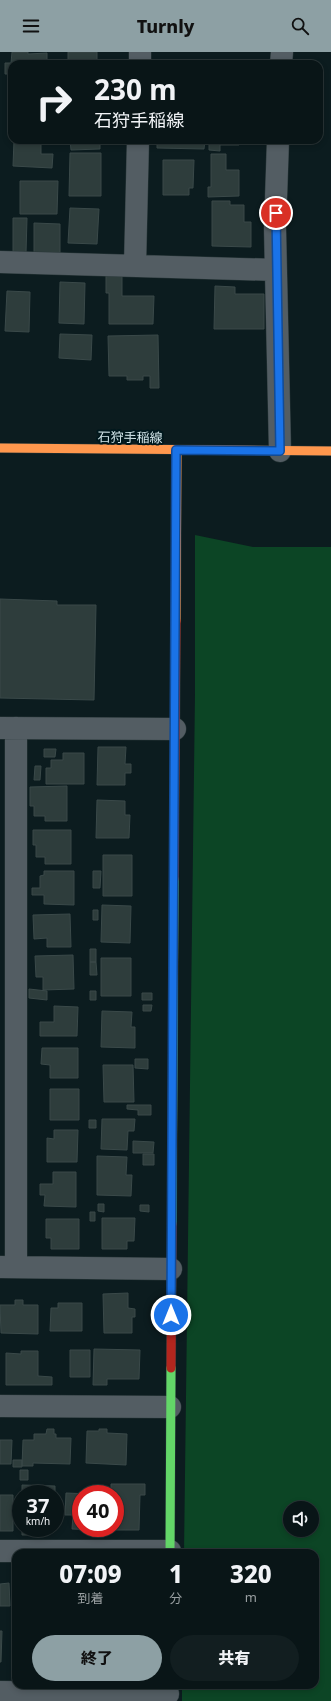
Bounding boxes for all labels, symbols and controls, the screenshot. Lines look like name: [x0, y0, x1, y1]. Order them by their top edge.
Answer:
text: Turnly: [137, 14, 194, 38]
icon: menu: [20, 15, 42, 37]
icon: search: [289, 15, 311, 37]
text: 230 m: [94, 70, 177, 108]
icon: right: [28, 76, 80, 128]
text: 石狩手稲線: [94, 108, 184, 132]
pin: [259, 196, 293, 230]
icon: arrive: [265, 202, 287, 224]
street label: 石狩手稲線: [97, 427, 163, 447]
position arrow: [150, 1294, 192, 1336]
speed limit sign: 40: [72, 1485, 124, 1537]
text: 37: [27, 1492, 49, 1519]
map controls: [283, 1501, 319, 1537]
button: sound: [283, 1501, 319, 1537]
text: km/h: [26, 1514, 50, 1528]
text: 07:09: [59, 1557, 122, 1590]
text: 1: [169, 1557, 183, 1590]
text: 320: [230, 1557, 272, 1590]
text: m: [245, 1588, 257, 1606]
text: 到着: [77, 1589, 103, 1607]
text: 分: [169, 1589, 182, 1607]
button: 終了: [32, 1635, 162, 1681]
button: 共有: [170, 1635, 299, 1681]

